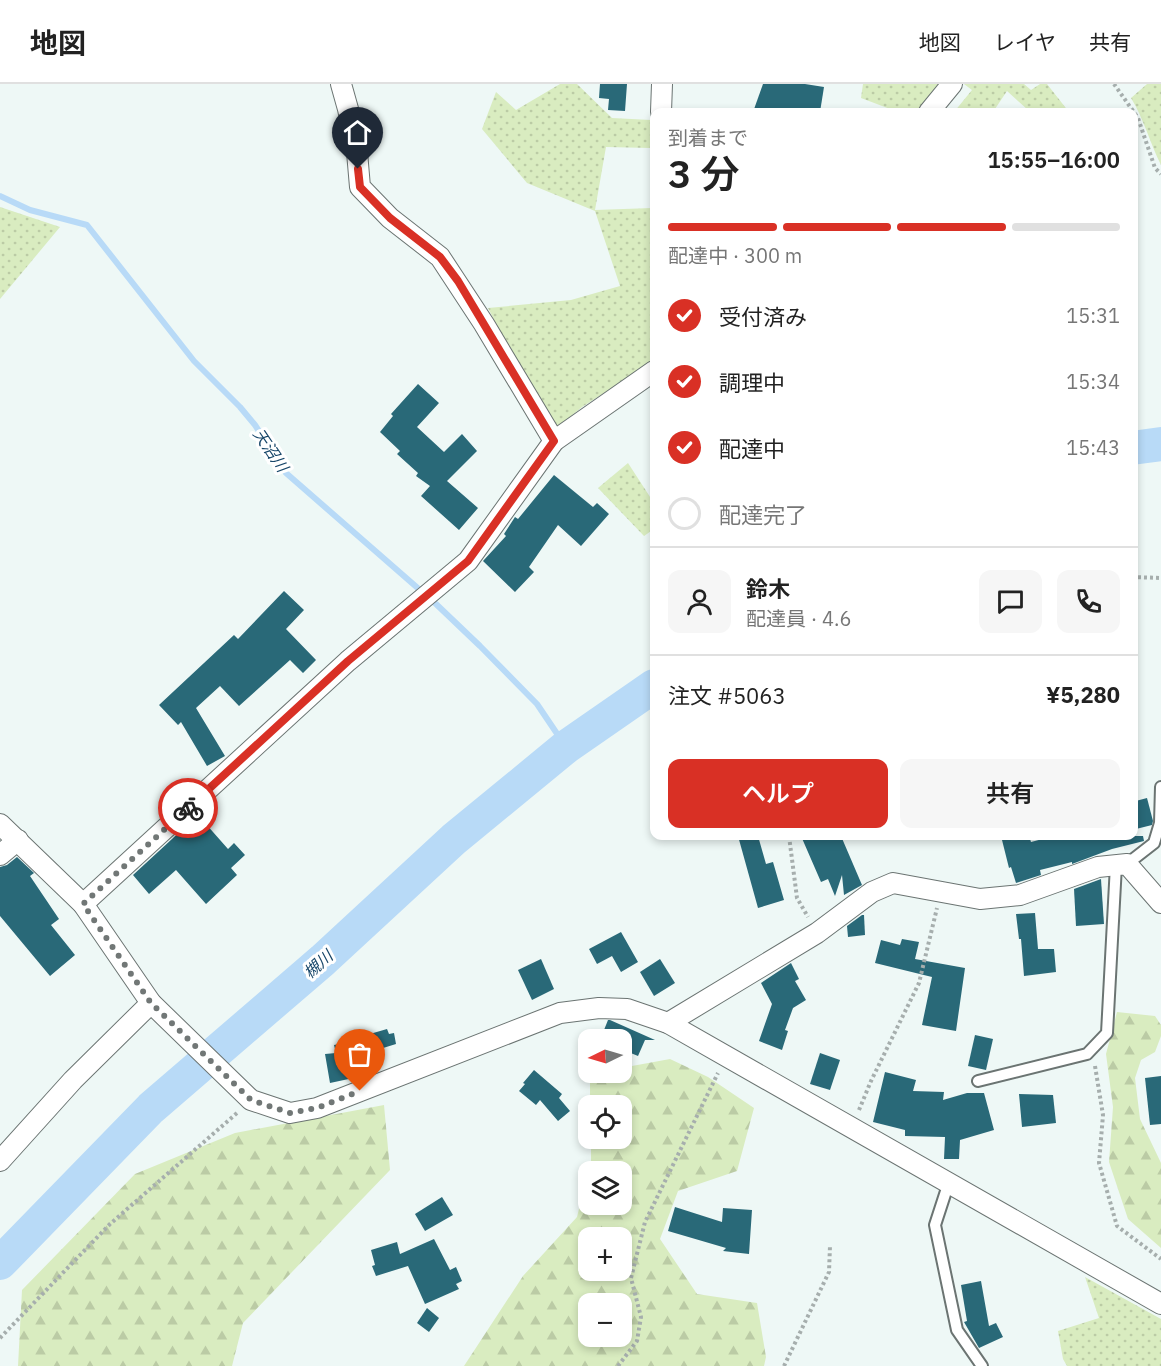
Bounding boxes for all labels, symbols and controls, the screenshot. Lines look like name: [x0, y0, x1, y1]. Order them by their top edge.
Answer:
text: 地図: [30, 24, 86, 61]
text: 地図: [919, 28, 961, 56]
text: レイヤ: [994, 28, 1056, 56]
text: 共有: [1089, 28, 1131, 56]
pin: [332, 107, 383, 169]
icon: home: [341, 116, 374, 149]
text: 到着まで: [668, 124, 748, 151]
text: 15:55–16:00: [987, 145, 1120, 174]
text: 3 分: [668, 148, 740, 199]
text: 配達中 · 300 m: [668, 242, 802, 269]
icon: check: [668, 299, 701, 332]
text: 受付済み: [719, 302, 807, 331]
text: 15:31: [1066, 302, 1120, 329]
icon: check: [668, 365, 701, 398]
text: 調理中: [719, 368, 785, 397]
text: 15:34: [1066, 368, 1120, 395]
water label: 天沼川: [249, 425, 294, 477]
icon: check: [668, 431, 701, 464]
text: 配達中: [719, 434, 785, 463]
text: 15:43: [1066, 434, 1120, 461]
text: 配達完了: [719, 500, 807, 529]
button: person: [668, 570, 731, 633]
button: chat: [979, 570, 1042, 633]
button: phone: [1057, 570, 1120, 633]
text: 鈴木: [746, 574, 790, 603]
text: 配達員 · 4.6: [746, 605, 851, 632]
text: ¥5,280: [1046, 680, 1120, 709]
text: 注文 #5063: [668, 681, 786, 710]
button: ヘルプ: [668, 759, 888, 828]
button: 共有: [900, 759, 1120, 828]
courier: [158, 778, 218, 838]
icon: bike: [172, 792, 205, 825]
water label: 槻川: [299, 945, 338, 982]
pin: [334, 1029, 385, 1091]
north arrow: [578, 1029, 632, 1083]
map controls: [578, 1029, 632, 1347]
icon: bag: [343, 1038, 376, 1071]
button: locate: [578, 1095, 632, 1149]
button: layers: [578, 1161, 632, 1215]
button: +: [578, 1227, 632, 1281]
button: −: [578, 1293, 632, 1347]

